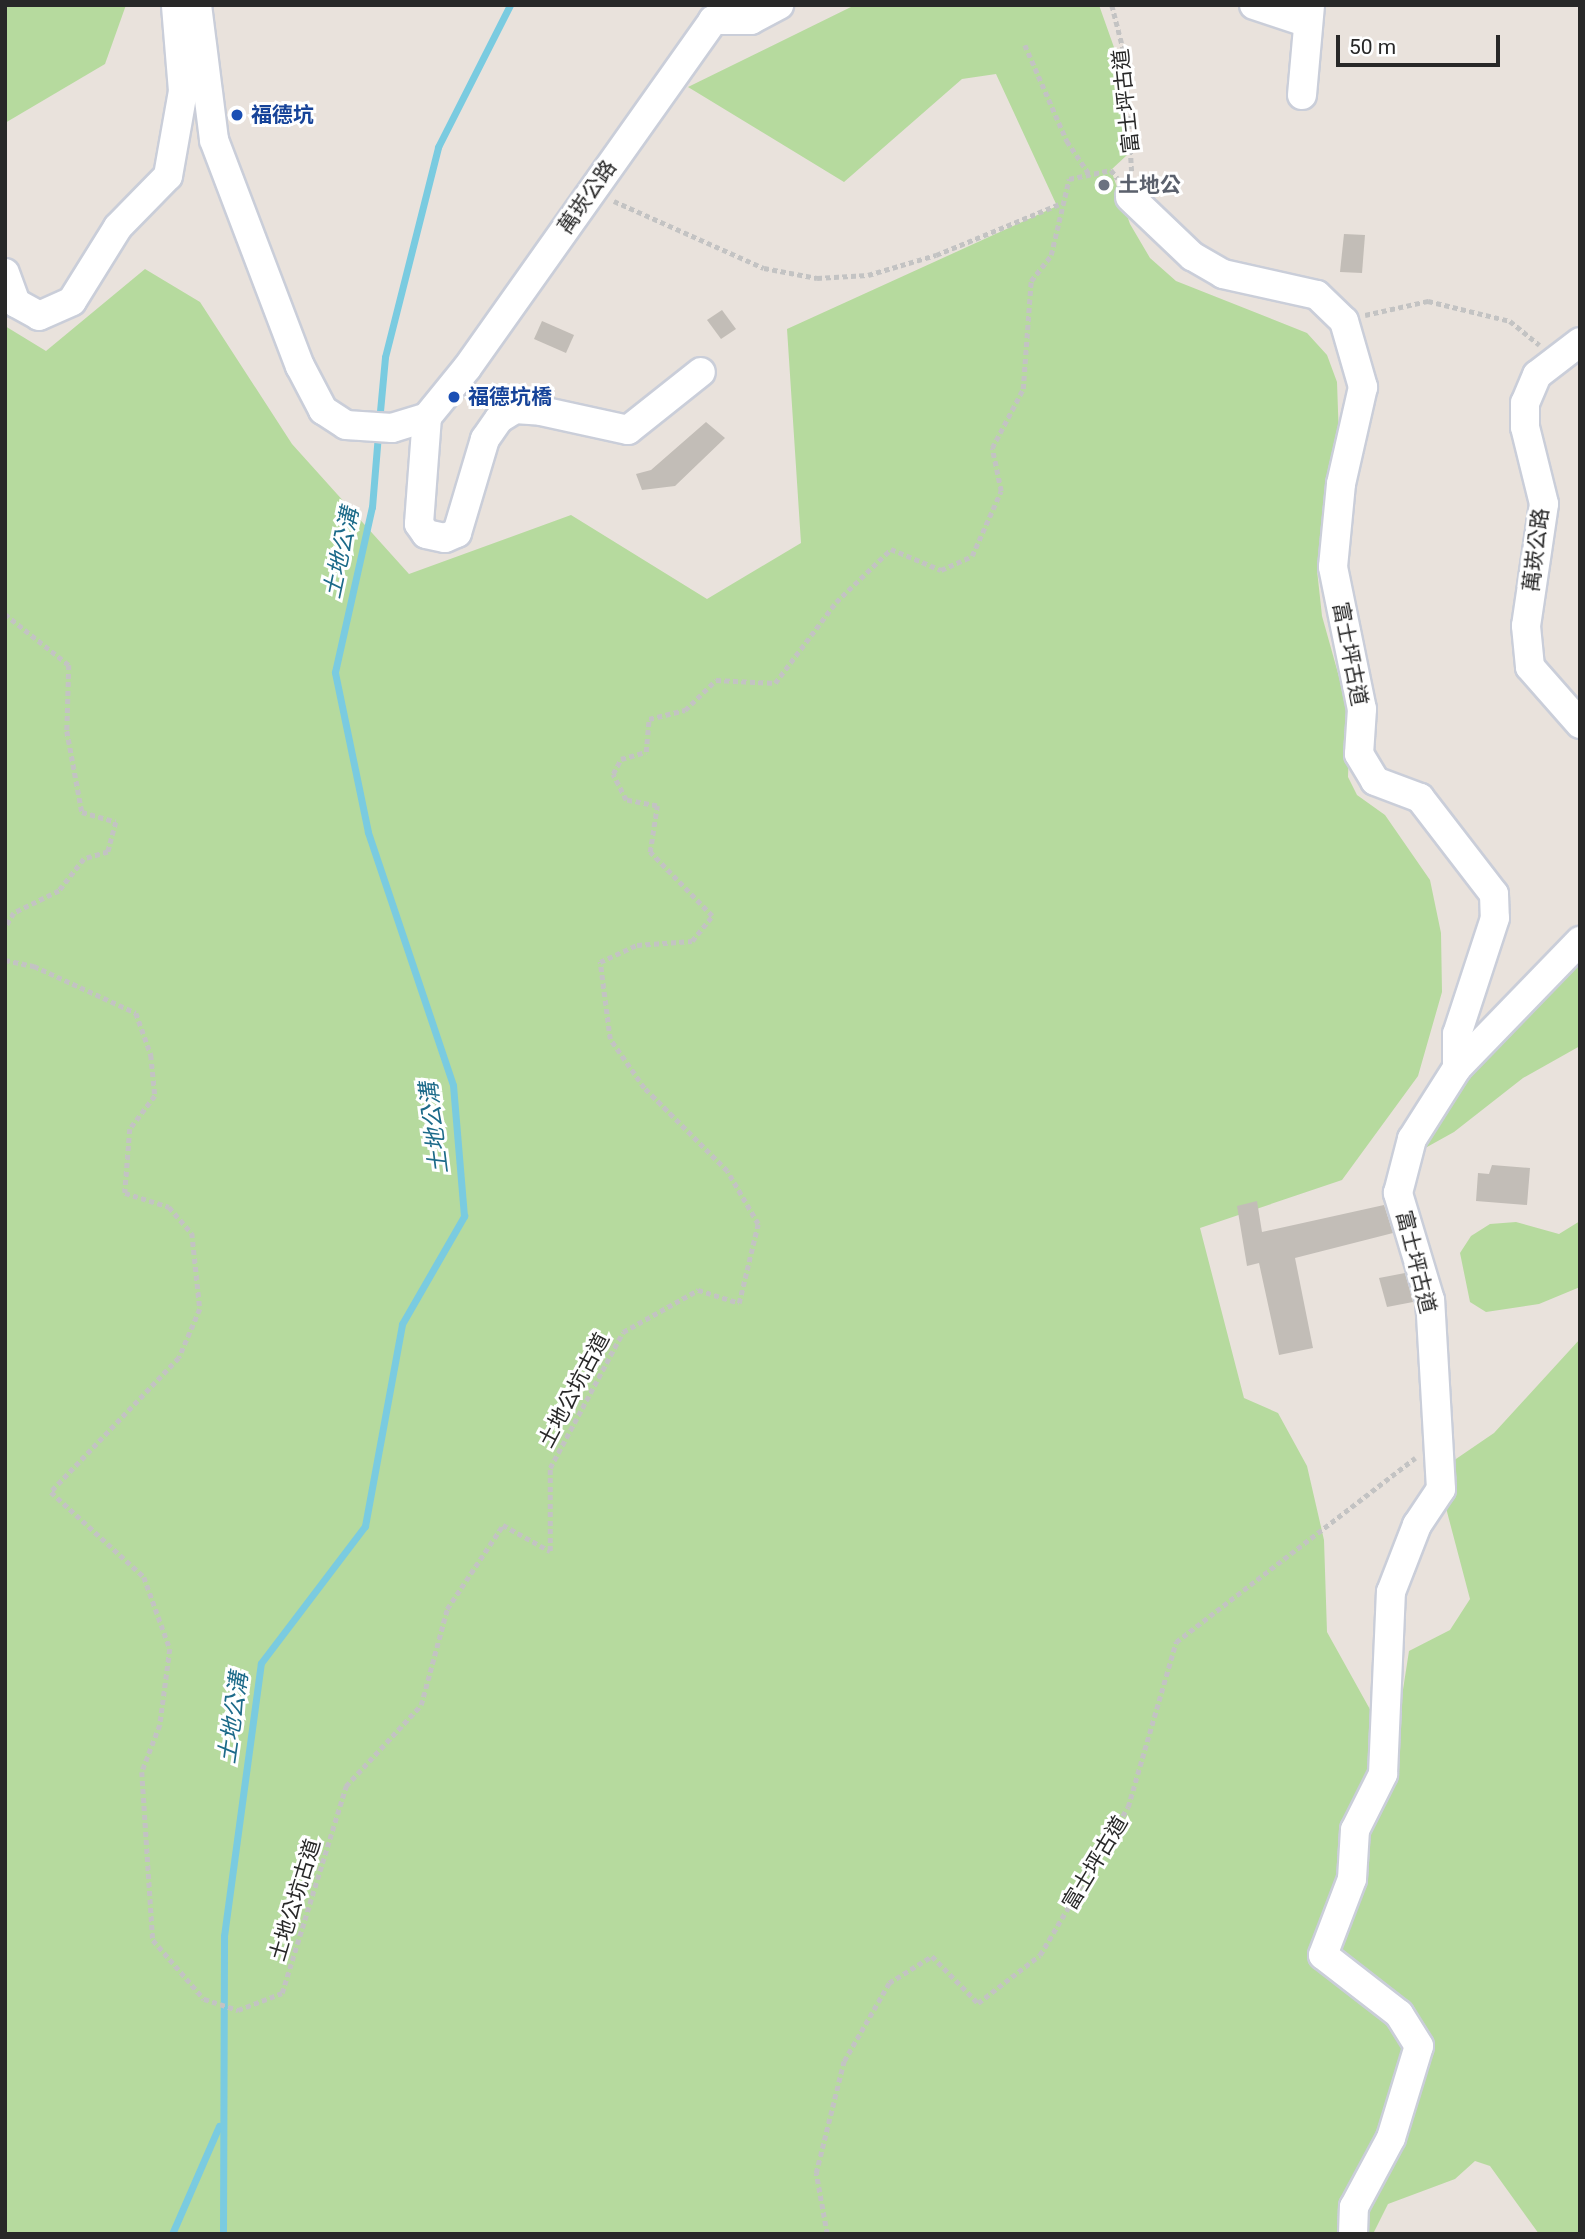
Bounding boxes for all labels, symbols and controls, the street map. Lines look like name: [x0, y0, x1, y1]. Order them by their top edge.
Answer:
scale bar: [1340, 21, 1504, 65]
text: 50 m: [1349, 35, 1396, 59]
street label: 富士坪古道: [1108, 47, 1144, 155]
place label: 福德坑: [251, 102, 314, 128]
marker: 福德坑: [229, 107, 245, 123]
street label: 萬崁公路: [553, 155, 621, 239]
place label: 土地公: [1118, 172, 1181, 198]
marker: 土地公: [1096, 177, 1112, 193]
place label: 福德坑橋: [468, 384, 552, 410]
marker: 福德坑橋: [446, 389, 462, 405]
water label: 土地公溝: [319, 505, 365, 601]
street label: 萬崁公路: [1518, 507, 1554, 593]
street label: 富士坪古道: [1328, 600, 1372, 708]
water label: 土地公溝: [416, 1081, 454, 1175]
street label: 富士坪古道: [1391, 1208, 1441, 1316]
street label: 土地公坑古道: [533, 1328, 615, 1452]
water label: 土地公溝: [214, 1671, 254, 1765]
street label: 富士坪古道: [1057, 1812, 1133, 1914]
street label: 土地公坑古道: [265, 1836, 325, 1964]

